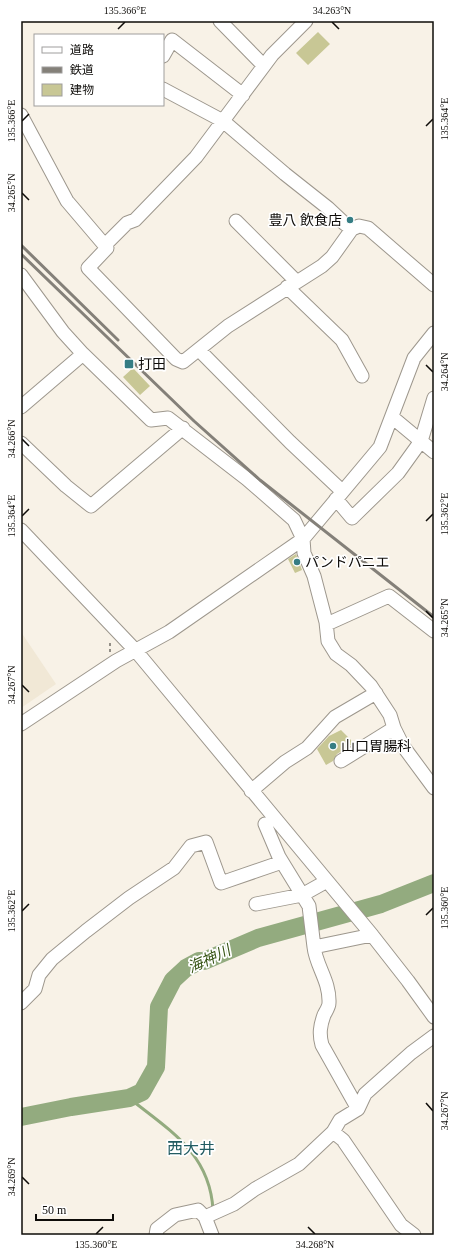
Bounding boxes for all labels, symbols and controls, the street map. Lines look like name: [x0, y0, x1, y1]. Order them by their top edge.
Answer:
text: 135.366°E: [104, 5, 146, 16]
text: 34.263°N: [313, 5, 351, 16]
legend: [34, 34, 164, 106]
text: 道路: [70, 43, 94, 57]
text: 鉄道: [70, 63, 94, 77]
text: 建物: [70, 83, 94, 97]
text: 135.364°E: [439, 98, 450, 140]
text: 135.366°E: [6, 100, 17, 142]
text: 34.265°N: [6, 174, 17, 212]
place label: 豊八 飲食店: [269, 212, 342, 228]
marker: 豊八 飲食店: [345, 215, 355, 225]
text: 34.264°N: [439, 353, 450, 391]
place label: 打田: [138, 357, 166, 372]
marker: 打田: [123, 358, 135, 370]
text: 34.266°N: [6, 420, 17, 458]
text: 135.362°E: [439, 493, 450, 535]
text: 135.364°E: [6, 495, 17, 537]
place label: パンドパニエ: [305, 555, 390, 570]
marker: パンドパニエ: [292, 557, 302, 567]
text: 34.265°N: [439, 599, 450, 637]
text: 34.267°N: [6, 666, 17, 704]
place label: 山口胃腸科: [341, 739, 411, 754]
marker: 山口胃腸科: [328, 741, 338, 751]
text: 135.360°E: [439, 887, 450, 929]
text: 135.362°E: [6, 890, 17, 932]
water label: 海神川: [185, 941, 235, 976]
text: 34.267°N: [439, 1092, 450, 1130]
district label: 西大井: [167, 1140, 215, 1157]
text: 34.269°N: [6, 1158, 17, 1196]
scale bar: [36, 1196, 113, 1222]
text: 50 m: [42, 1203, 67, 1217]
text: 135.360°E: [75, 1239, 117, 1250]
text: 34.268°N: [296, 1239, 334, 1250]

